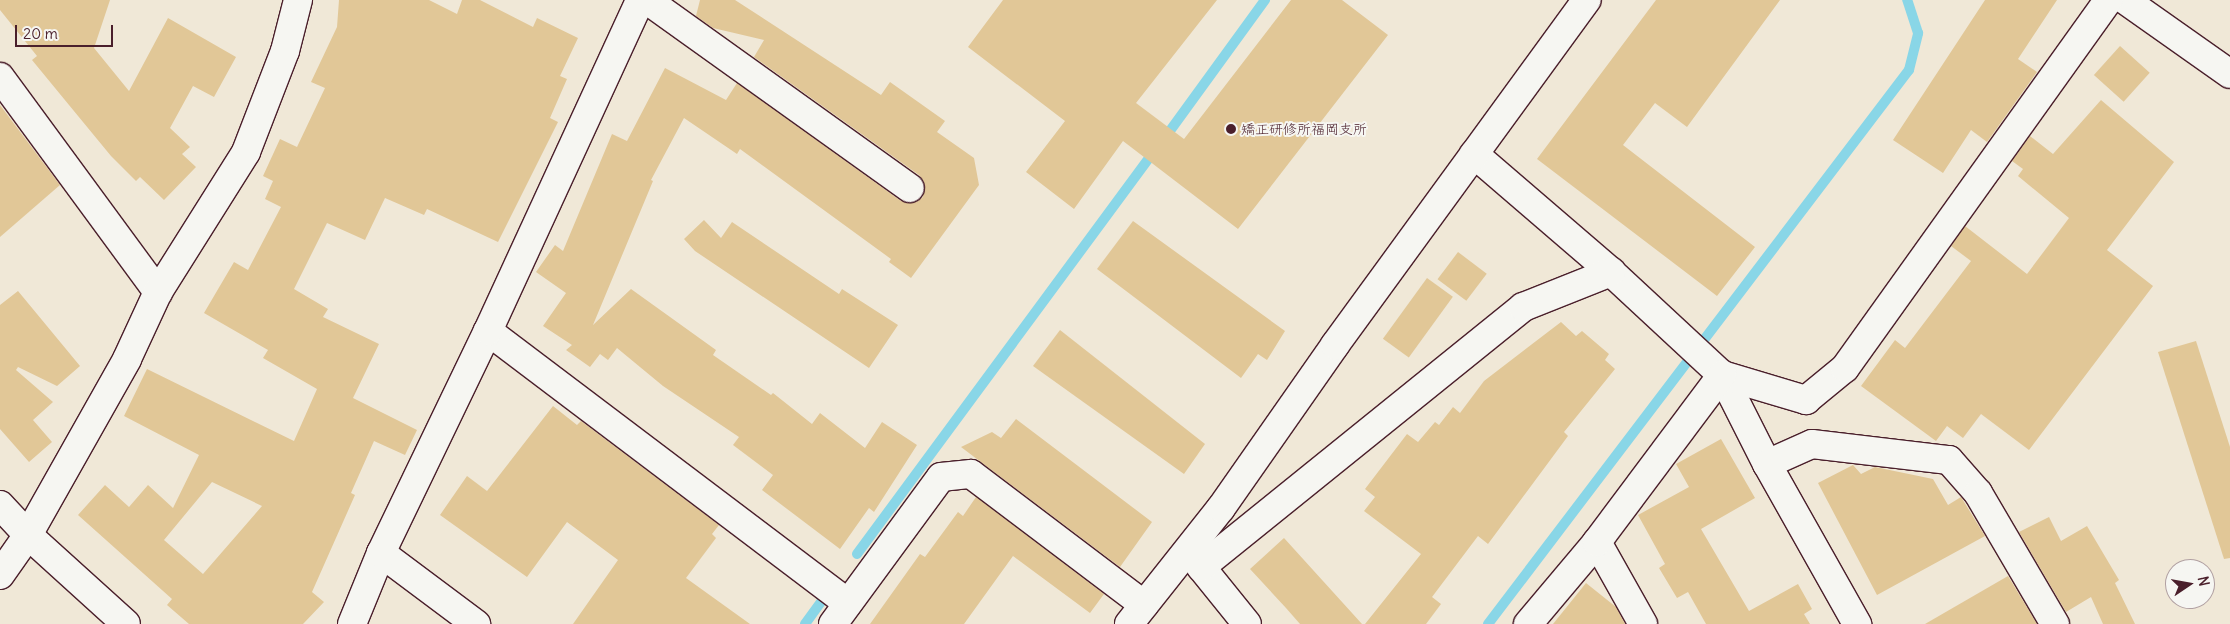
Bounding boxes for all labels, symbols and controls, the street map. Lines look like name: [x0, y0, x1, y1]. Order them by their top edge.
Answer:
scale bar: [18, 15, 115, 47]
text: 20 m: [23, 24, 58, 43]
place label: 矯正研修所福岡支所: [1241, 121, 1367, 137]
marker: 矯正研修所福岡支所: [1225, 123, 1237, 135]
north arrow: [2165, 559, 2215, 609]
text: N: [2194, 574, 2214, 588]

